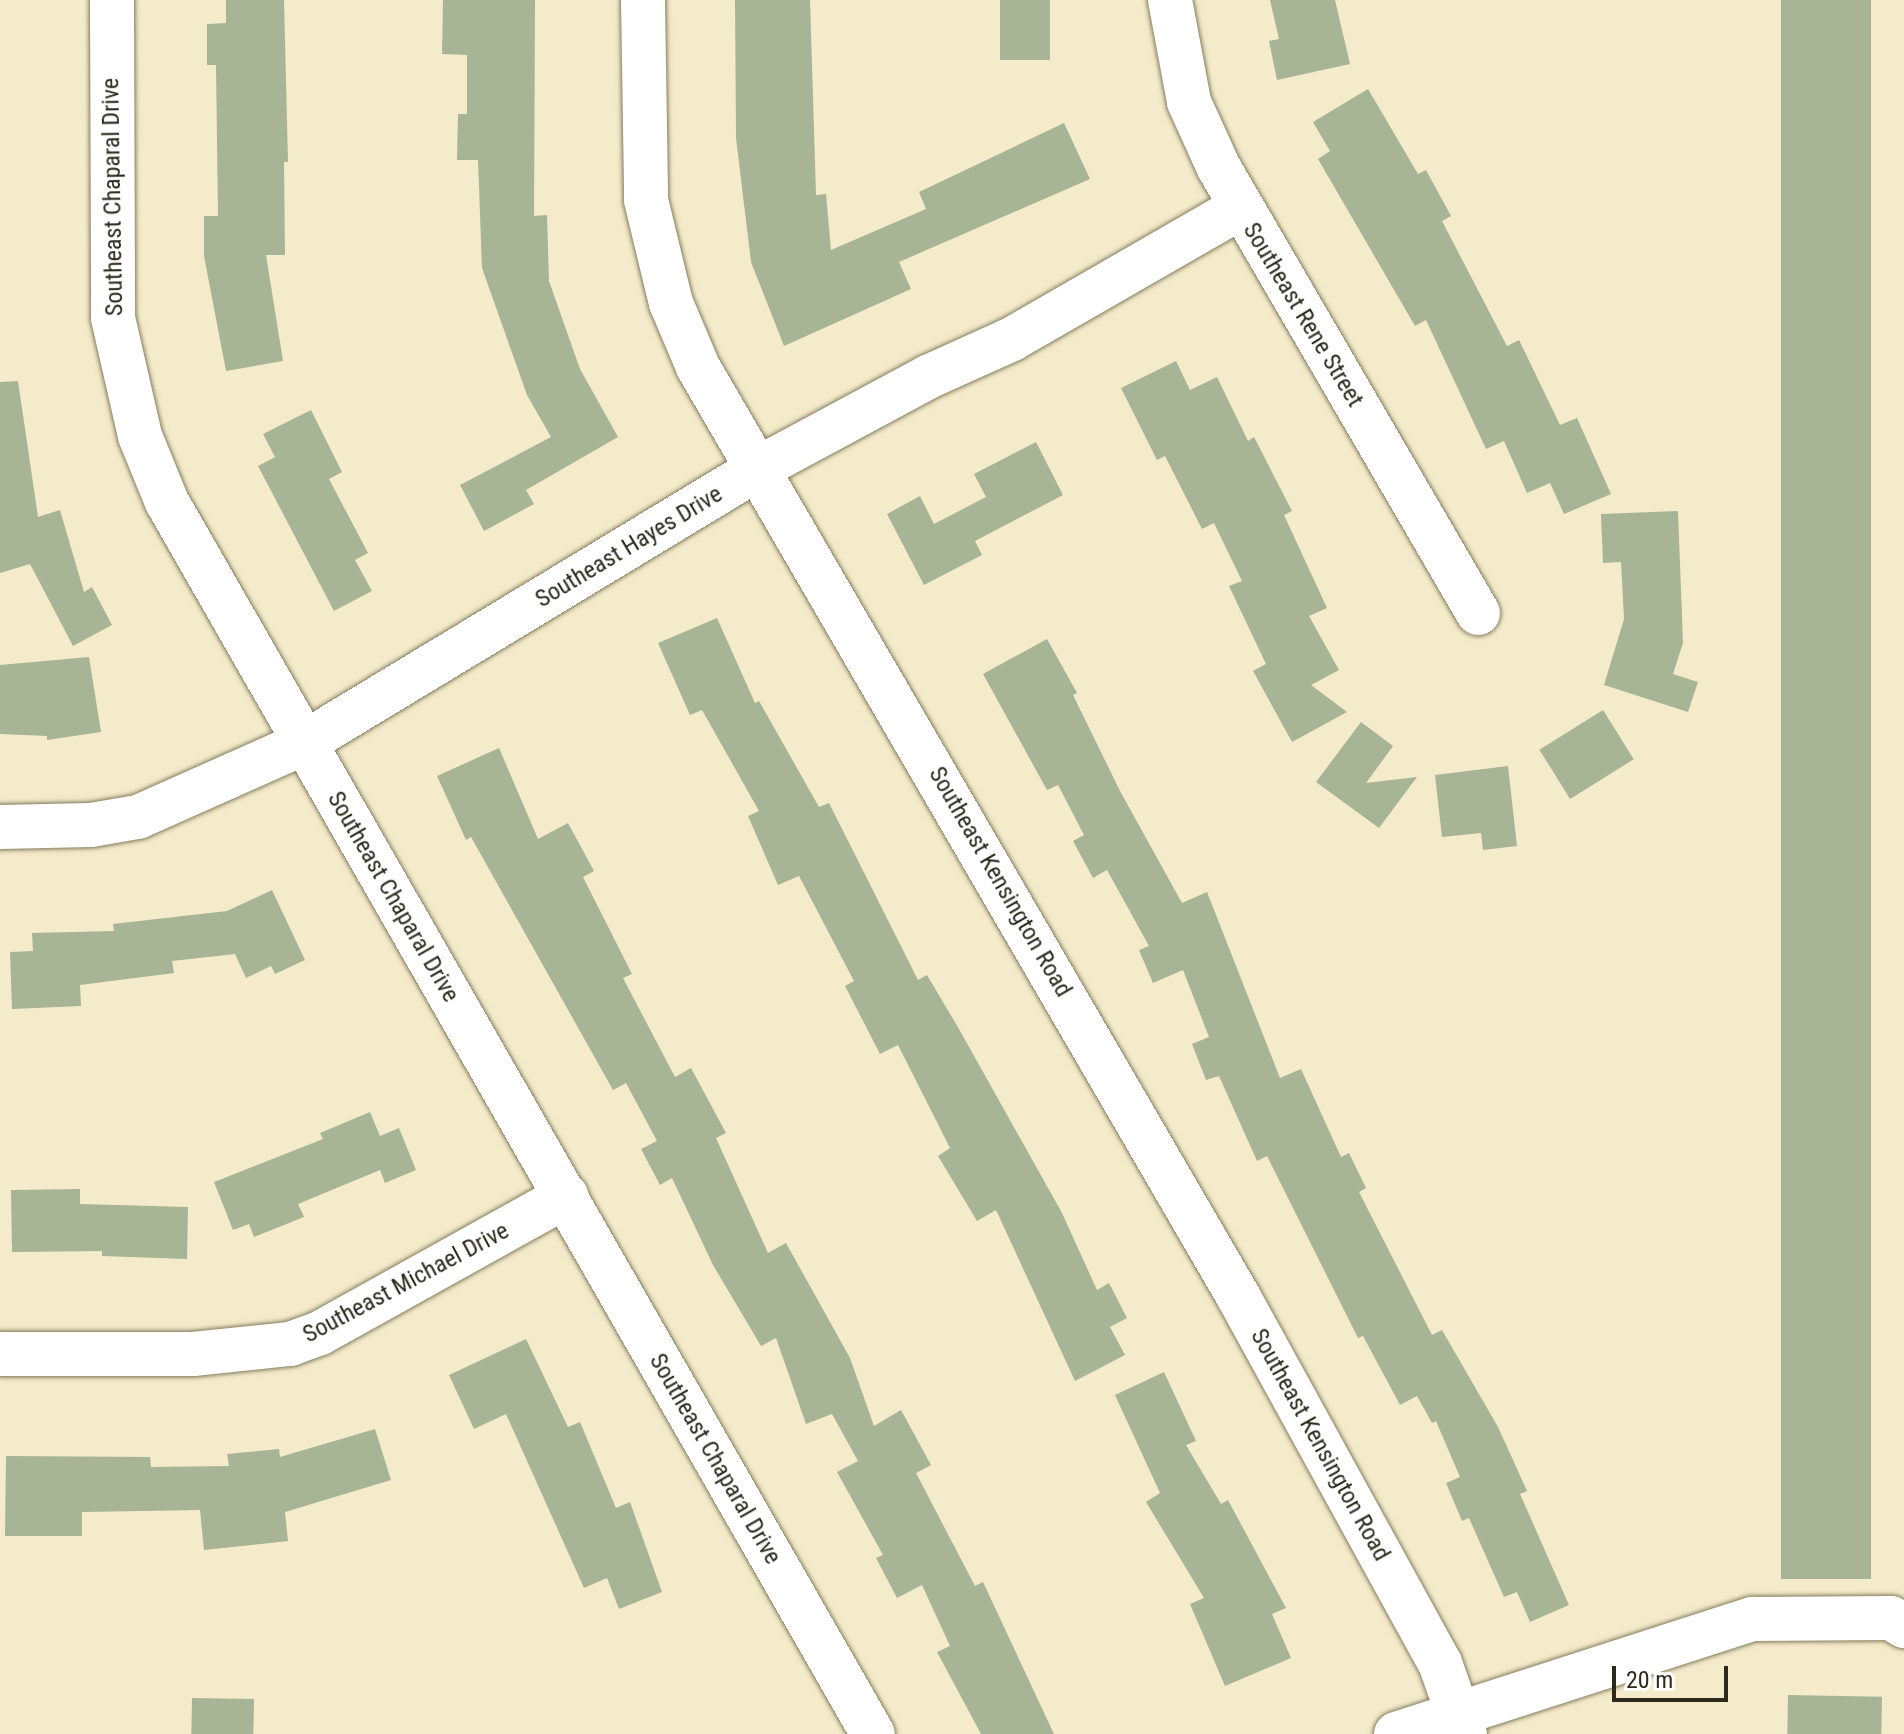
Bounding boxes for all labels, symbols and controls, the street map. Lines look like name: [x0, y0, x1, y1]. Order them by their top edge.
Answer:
street label: Southeast Chaparal Drive: [97, 78, 129, 316]
street label: Southeast Rene Street: [1237, 218, 1369, 412]
street label: Southeast Hayes Drive: [530, 480, 728, 614]
street label: Southeast Kensington Road: [922, 762, 1078, 1002]
street label: Southeast Chaparal Drive: [321, 787, 465, 1007]
street label: Southeast Michael Drive: [298, 1217, 514, 1349]
street label: Southeast Kensington Road: [1244, 1324, 1396, 1566]
street label: Southeast Chaparal Drive: [643, 1349, 787, 1569]
scale bar: [1616, 1650, 1732, 1700]
text: 20 m: [1626, 1666, 1673, 1694]

